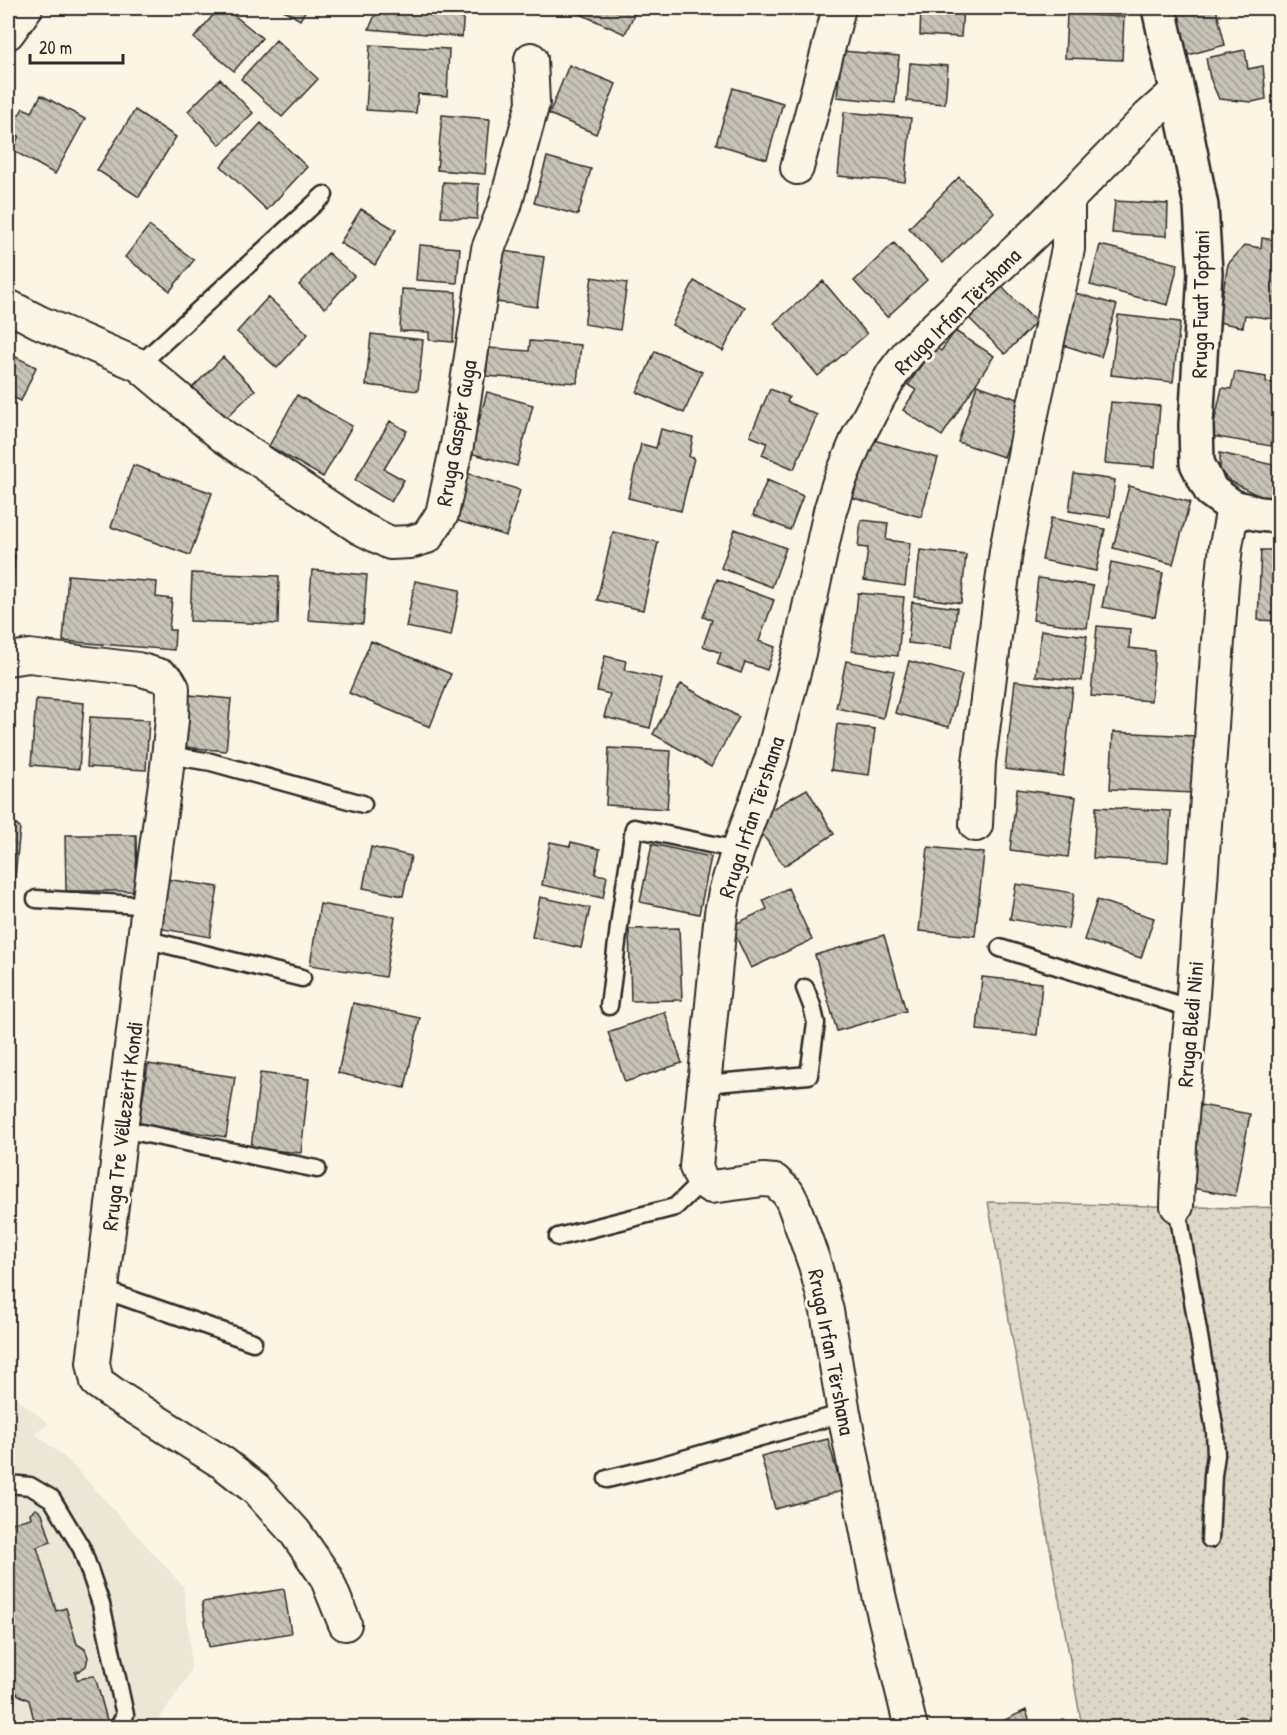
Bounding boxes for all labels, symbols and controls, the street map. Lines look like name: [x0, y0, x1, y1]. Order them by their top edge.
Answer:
scale bar: [30, 27, 123, 65]
text: 20 m: [39, 35, 72, 60]
street label: Rruga Fuat Toptani: [1184, 229, 1216, 379]
street label: Rruga Irfan Tërshana: [887, 241, 1027, 381]
street label: Rruga Gaspër Guga: [428, 357, 484, 508]
street label: Rruga Irfan Tërshana: [711, 732, 791, 902]
street label: Rruga Bledi Nini: [1170, 960, 1210, 1088]
street label: Rruga Tre Vëllezërit Kondi: [94, 1020, 150, 1232]
street label: Rruga Irfan Tërshana: [801, 1267, 863, 1438]

